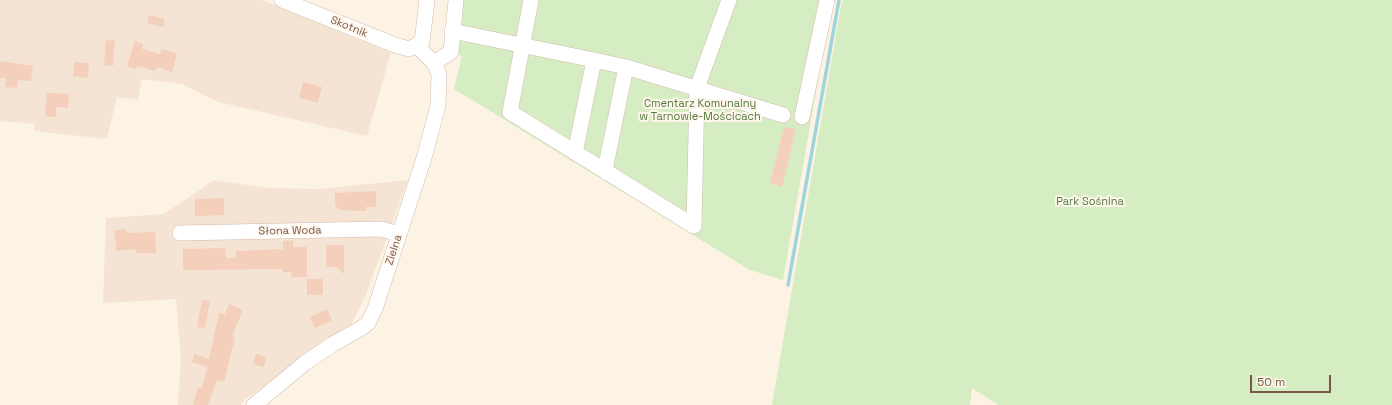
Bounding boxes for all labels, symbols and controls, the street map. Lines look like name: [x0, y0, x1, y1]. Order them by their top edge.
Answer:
street label: Skotnik: [328, 14, 370, 40]
park label: Cmentarz Komunalny w Tarnowie-Mościcach: [639, 97, 761, 123]
park label: Park Sośnina: [1056, 195, 1124, 209]
street label: Słona Woda: [258, 224, 322, 238]
street label: Zielna: [383, 233, 405, 267]
scale bar: [1252, 367, 1333, 393]
text: 50 m: [1257, 374, 1285, 390]

